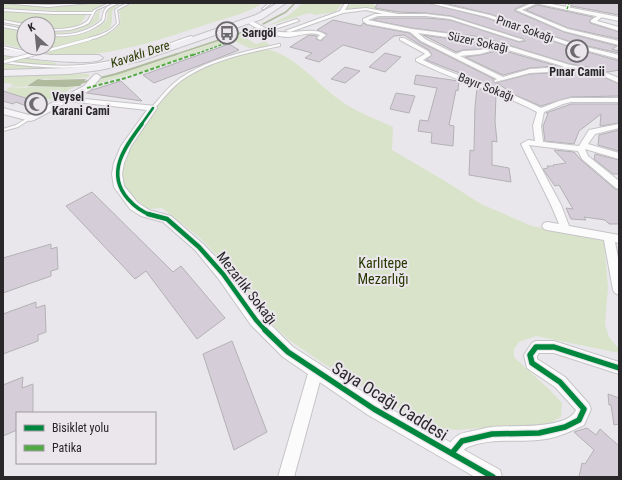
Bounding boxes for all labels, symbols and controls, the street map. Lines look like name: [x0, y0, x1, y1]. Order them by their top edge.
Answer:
street label: Pınar Sokağı: [495, 13, 555, 45]
north arrow: [16, 16, 56, 56]
text: K: [26, 20, 38, 35]
bus stop icon: Sarıgöl: [214, 20, 240, 46]
place label: Sarıgöl: [242, 26, 276, 40]
street label: Süzer Sokağı: [447, 29, 509, 55]
water label: Kavaklı Dere: [108, 37, 172, 71]
mosque icon: Pınar Camii: [564, 38, 590, 64]
place label: Pınar Camii: [549, 65, 605, 79]
street label: Bayır Sokağı: [456, 70, 516, 104]
place label: Veysel Karani Cami: [52, 90, 110, 118]
mosque icon: Veysel Karani Cami: [23, 91, 49, 117]
street label: Mezarlık Sokağı: [214, 248, 280, 328]
park label: Karlıtepe Mezarlığı: [358, 255, 408, 287]
street label: Saya Ocağı Caddesi: [328, 357, 452, 445]
legend: [16, 412, 156, 464]
text: Bisiklet yolu: [52, 421, 109, 435]
text: Patika: [52, 441, 82, 455]

